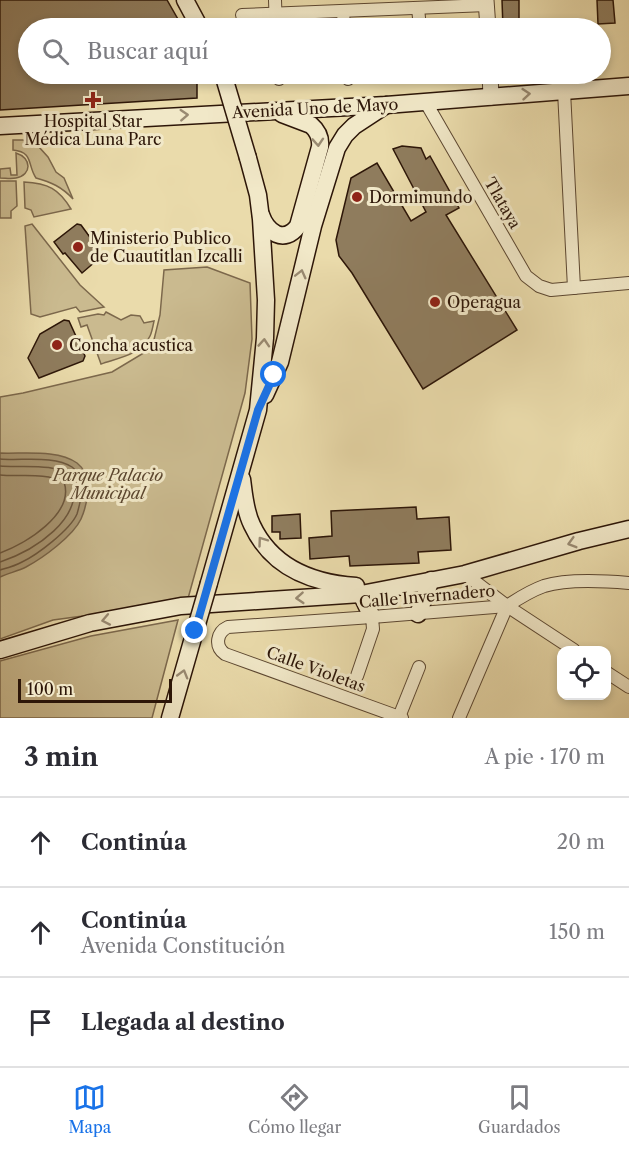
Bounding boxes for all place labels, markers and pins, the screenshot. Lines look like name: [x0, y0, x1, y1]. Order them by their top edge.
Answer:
marker: Hospital Star Médica Luna Parc: [84, 91, 102, 109]
place label: Hospital Star Médica Luna Parc: [25, 111, 161, 149]
place label: Dormimundo: [369, 187, 473, 207]
marker: Dormimundo: [350, 190, 364, 204]
place label: Ministerio Publico de Cuautitlan Izcalli: [90, 228, 243, 266]
marker: Ministerio Publico de Cuautitlan Izcalli: [71, 240, 85, 254]
place label: Operagua: [447, 292, 522, 312]
marker: Operagua: [428, 295, 442, 309]
place label: Concha acustica: [69, 335, 194, 355]
marker: Concha acustica: [50, 338, 64, 352]

